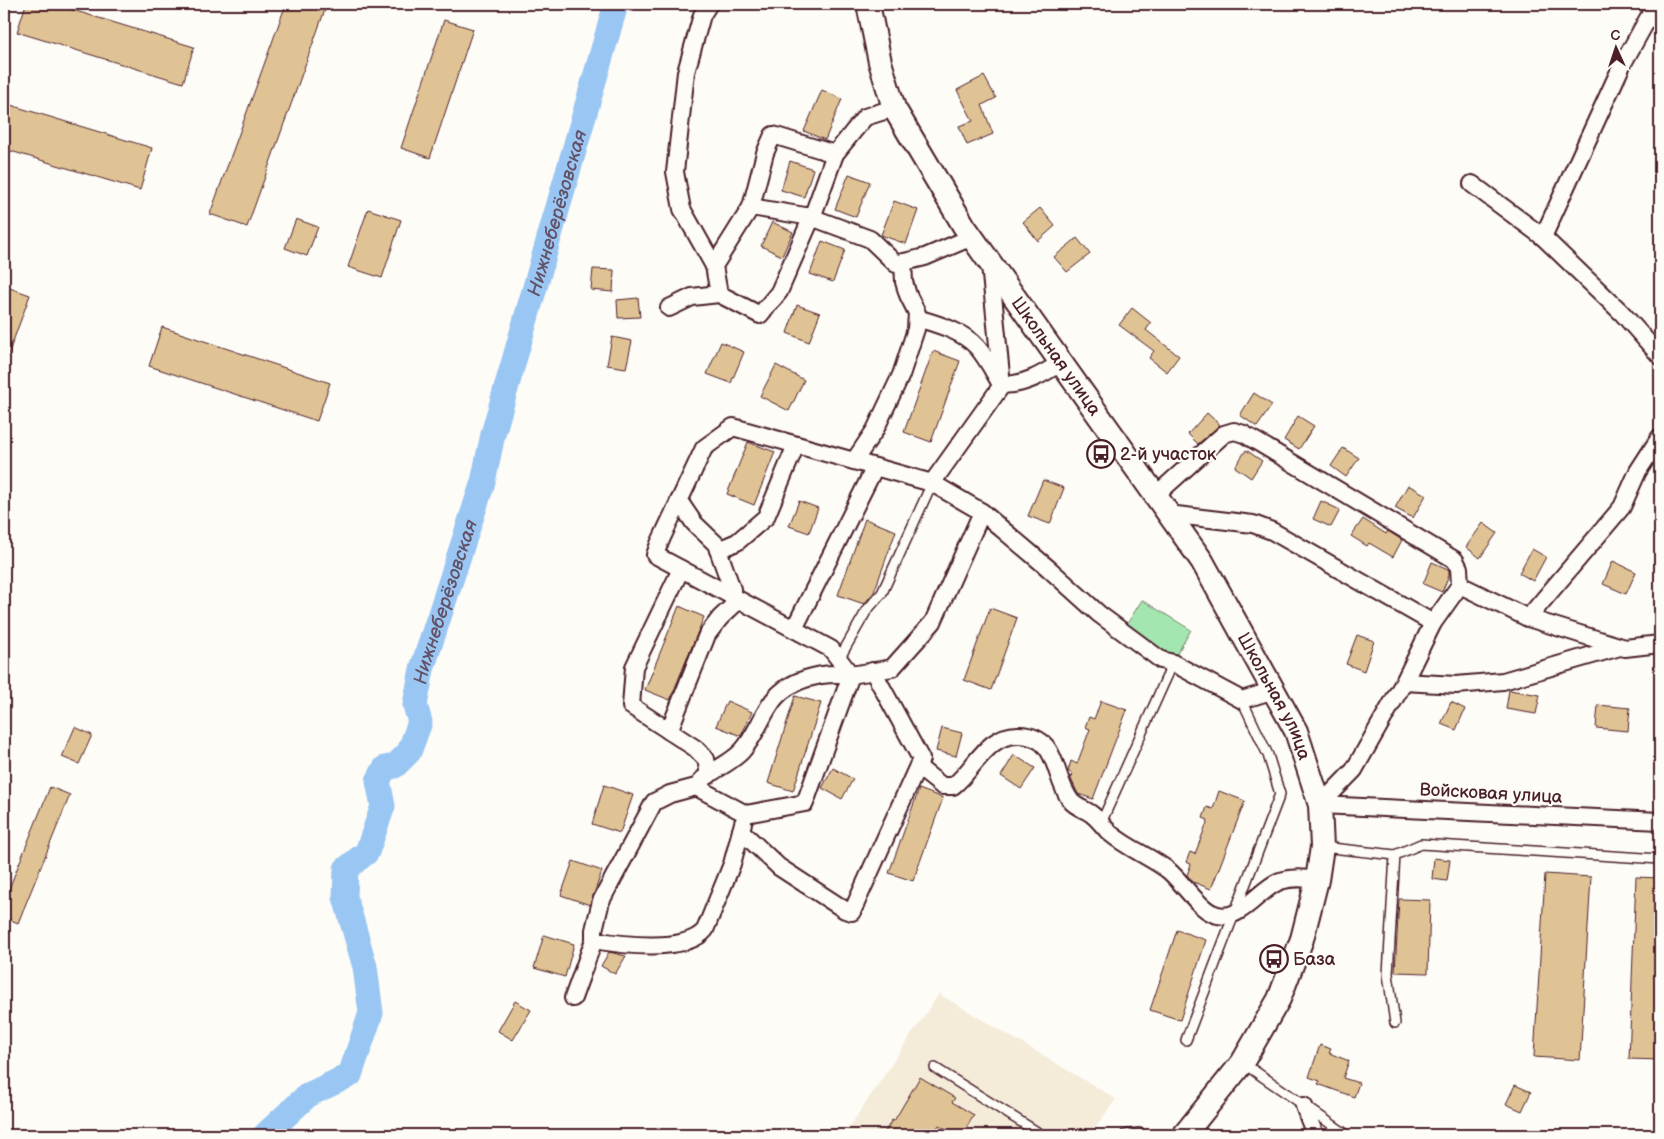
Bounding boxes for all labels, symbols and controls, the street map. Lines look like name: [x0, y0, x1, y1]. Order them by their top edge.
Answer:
north arrow: [1592, 22, 1642, 72]
text: С: [1610, 27, 1621, 44]
water label: Нижнеберёзовская: [523, 127, 593, 299]
street label: Школьная улица: [1007, 293, 1105, 420]
bus stop icon: 2-й участок: [1086, 439, 1116, 469]
place label: 2-й участок: [1120, 444, 1217, 465]
water label: Нижнеберёзовская: [409, 516, 483, 686]
street label: Школьная улица: [1233, 629, 1315, 763]
street label: Войсковая улица: [1419, 779, 1563, 808]
bus stop icon: База: [1259, 944, 1289, 974]
place label: База: [1293, 949, 1336, 970]

